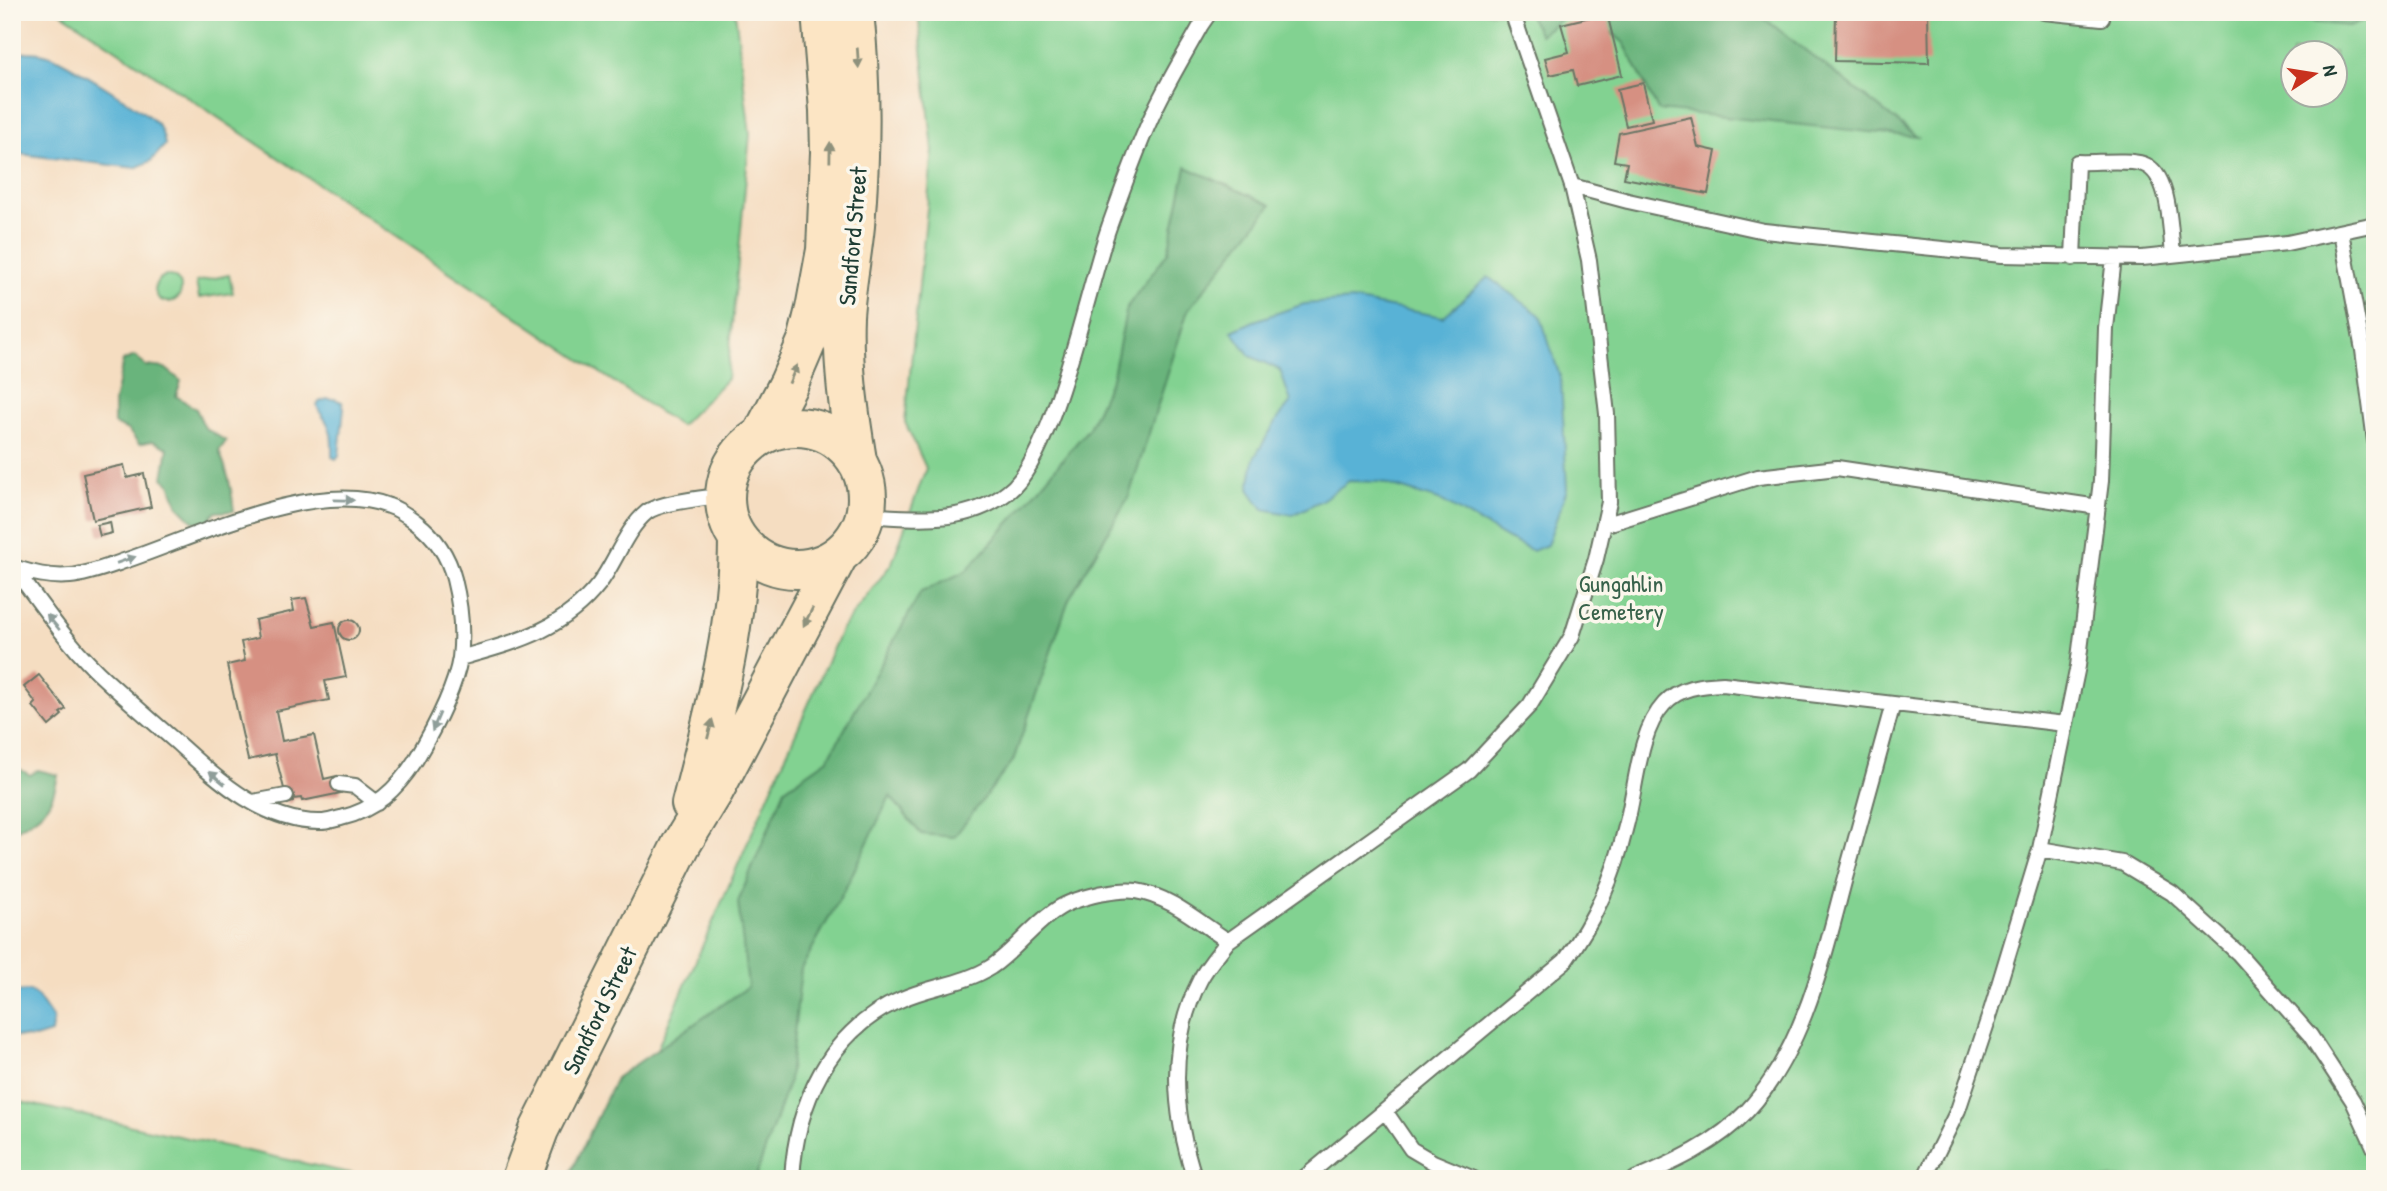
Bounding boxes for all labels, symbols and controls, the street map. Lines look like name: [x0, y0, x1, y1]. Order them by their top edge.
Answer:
north arrow: [2278, 38, 2348, 108]
one-way arrow: [853, 47, 864, 69]
text: N: [2317, 63, 2344, 78]
one-way arrow: [824, 141, 836, 163]
street label: Sandford Street: [830, 165, 874, 307]
one-way arrow: [788, 364, 799, 385]
one-way arrow: [333, 494, 355, 505]
one-way arrow: [116, 554, 137, 565]
park label: Gungahlin Cemetery: [1578, 567, 1664, 627]
one-way arrow: [802, 607, 813, 627]
one-way arrow: [45, 613, 60, 631]
one-way arrow: [430, 711, 441, 732]
one-way arrow: [705, 718, 716, 740]
one-way arrow: [208, 770, 226, 786]
street label: Sandford Street: [554, 940, 644, 1079]

